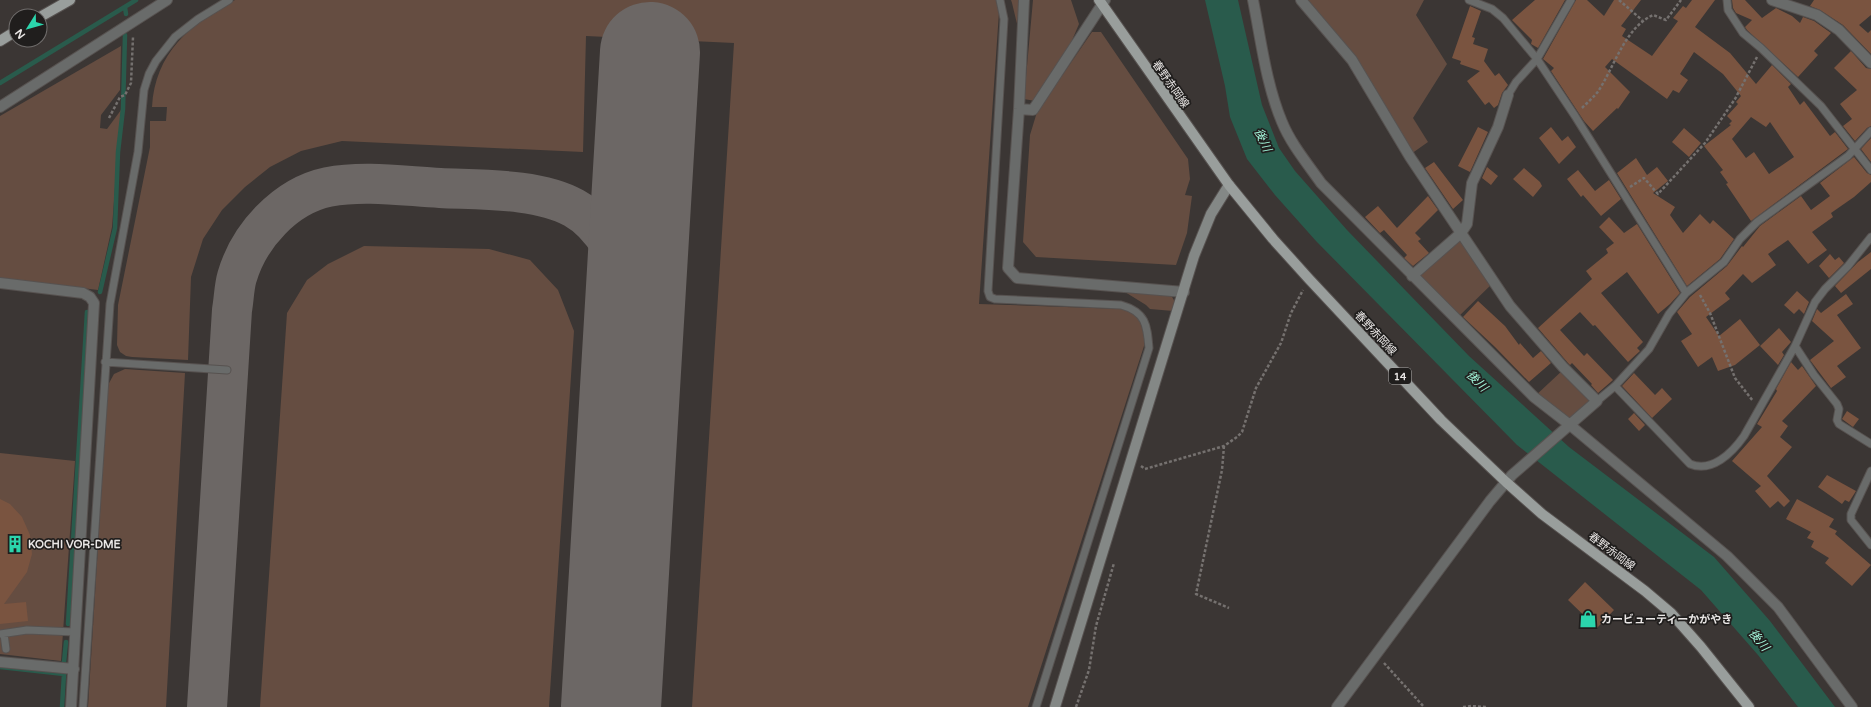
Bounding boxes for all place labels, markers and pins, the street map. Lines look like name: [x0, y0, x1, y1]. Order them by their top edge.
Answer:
building icon: KOCHI VOR-DME: [5, 534, 25, 554]
place label: KOCHI VOR-DME: [28, 538, 121, 551]
shop icon: カービューティーかがやき: [1578, 609, 1598, 629]
place label: カービューティーかがやき: [1601, 613, 1732, 626]

